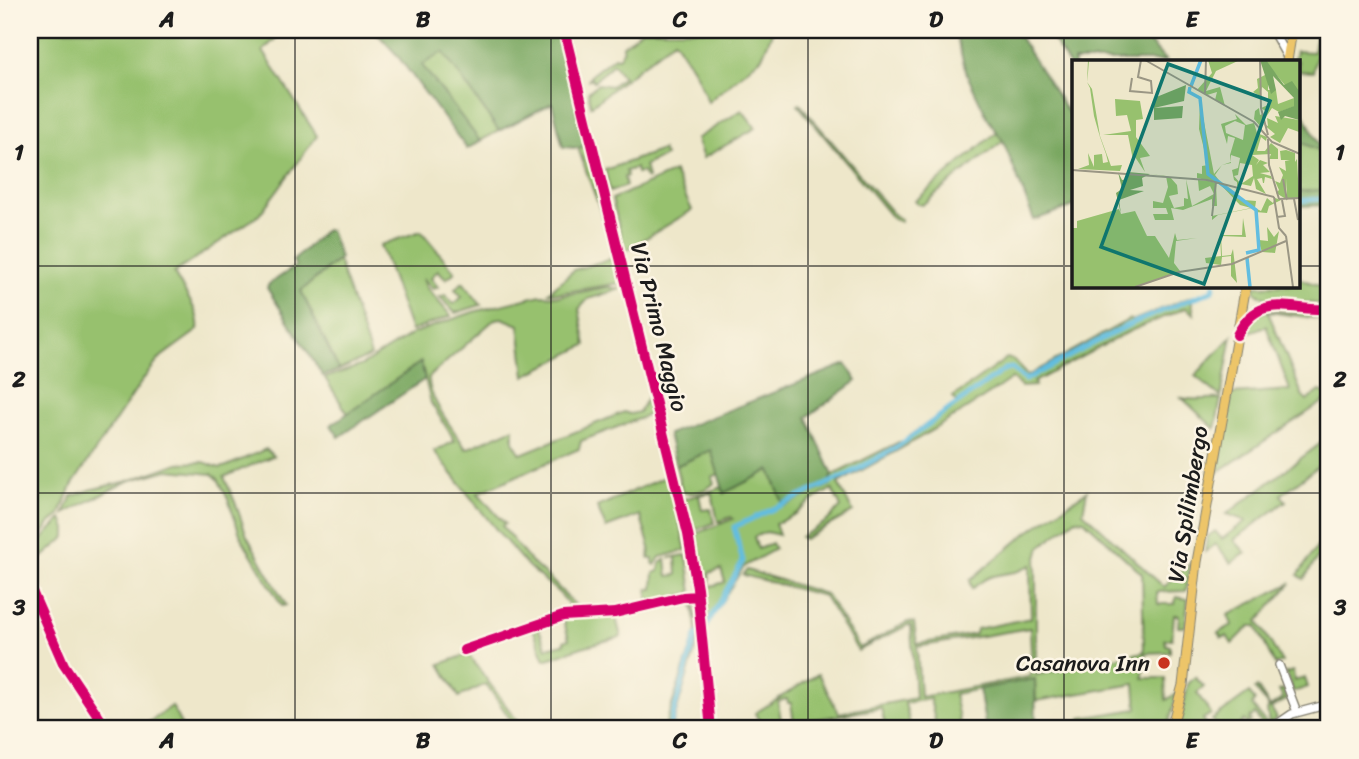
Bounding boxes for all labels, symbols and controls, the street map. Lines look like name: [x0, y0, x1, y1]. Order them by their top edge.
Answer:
text: A: [158, 0, 175, 40]
text: B: [416, 0, 431, 40]
text: C: [672, 0, 688, 40]
text: D: [929, 0, 944, 40]
text: E: [1186, 0, 1201, 40]
inset map: [1072, 60, 1300, 287]
text: 1: [14, 132, 24, 173]
text: 1: [1335, 132, 1345, 173]
street label: Via Primo Maggio: [618, 238, 700, 416]
text: 2: [11, 359, 26, 400]
text: 2: [1332, 359, 1347, 400]
street label: Via Spilimbergo: [1155, 423, 1221, 585]
text: 3: [12, 587, 26, 628]
text: 3: [1333, 587, 1347, 628]
place label: Casanova Inn: [1016, 643, 1150, 684]
marker: Casanova Inn: [1156, 655, 1172, 671]
text: A: [158, 720, 175, 759]
text: B: [416, 720, 431, 759]
text: C: [672, 720, 688, 759]
text: D: [929, 720, 944, 759]
text: E: [1186, 720, 1201, 759]

